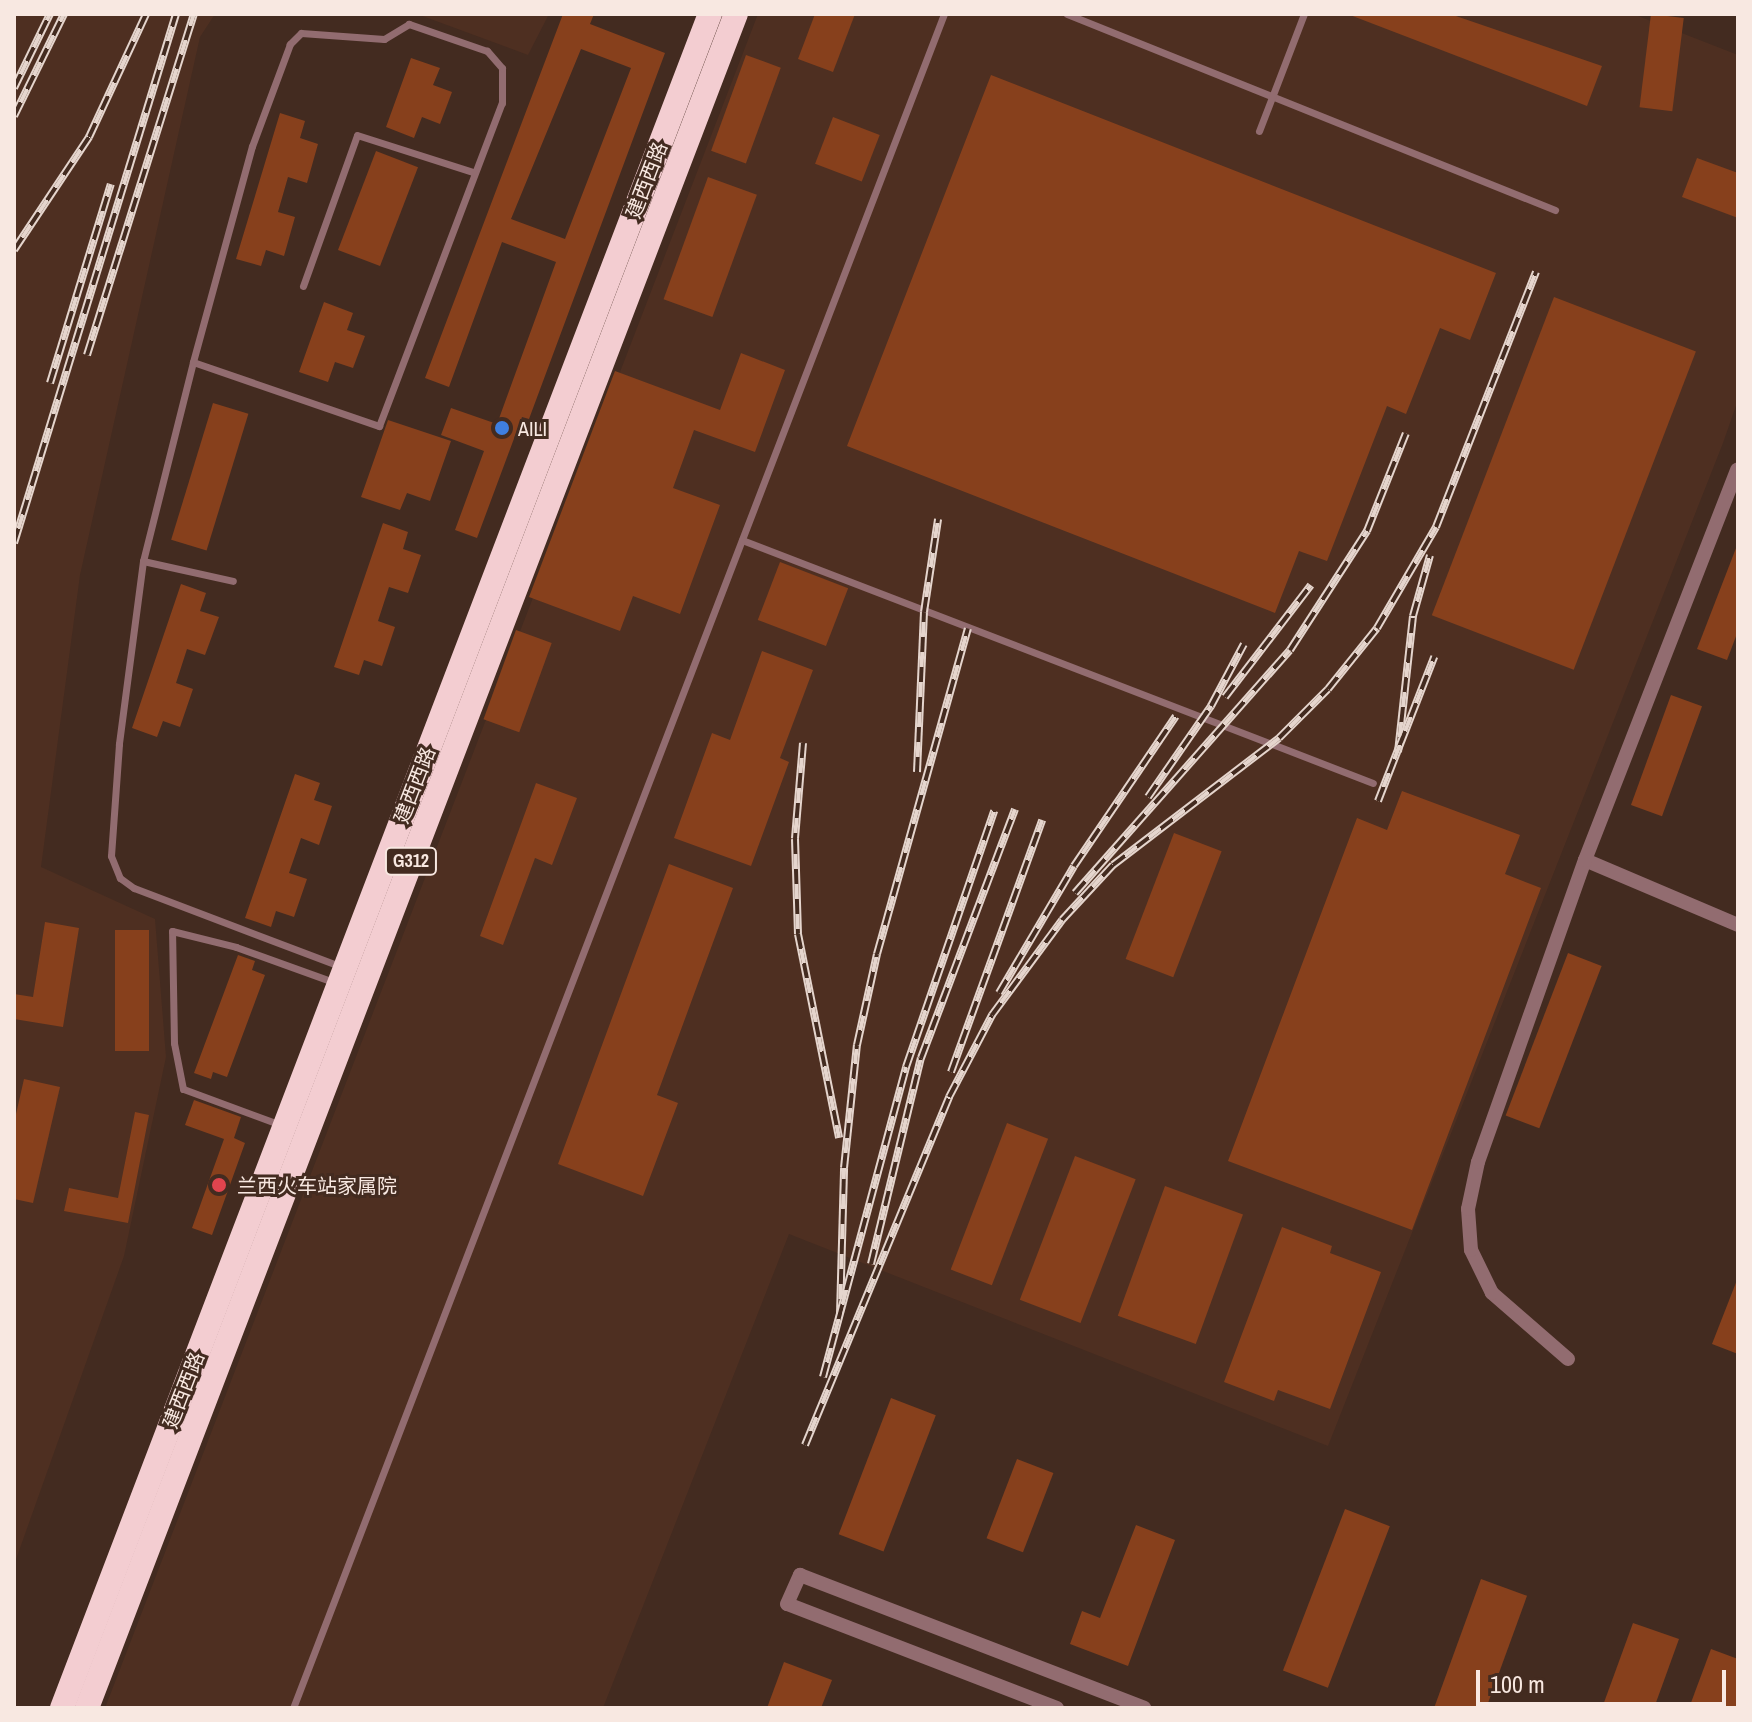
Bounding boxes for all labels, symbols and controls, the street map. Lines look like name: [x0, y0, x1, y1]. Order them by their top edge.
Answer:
street label: 建西西路: [620, 138, 672, 222]
place label: AILI: [518, 416, 547, 440]
marker: AILI: [493, 419, 511, 437]
street label: 建西西路: [388, 743, 440, 827]
road number: G312: [383, 847, 439, 875]
place label: 兰西火车站家属院: [237, 1173, 397, 1197]
marker: 兰西火车站家属院: [208, 1174, 230, 1196]
street label: 建西西路: [157, 1348, 209, 1432]
scale bar: [1480, 1654, 1730, 1704]
text: 100 m: [1490, 1668, 1545, 1700]

